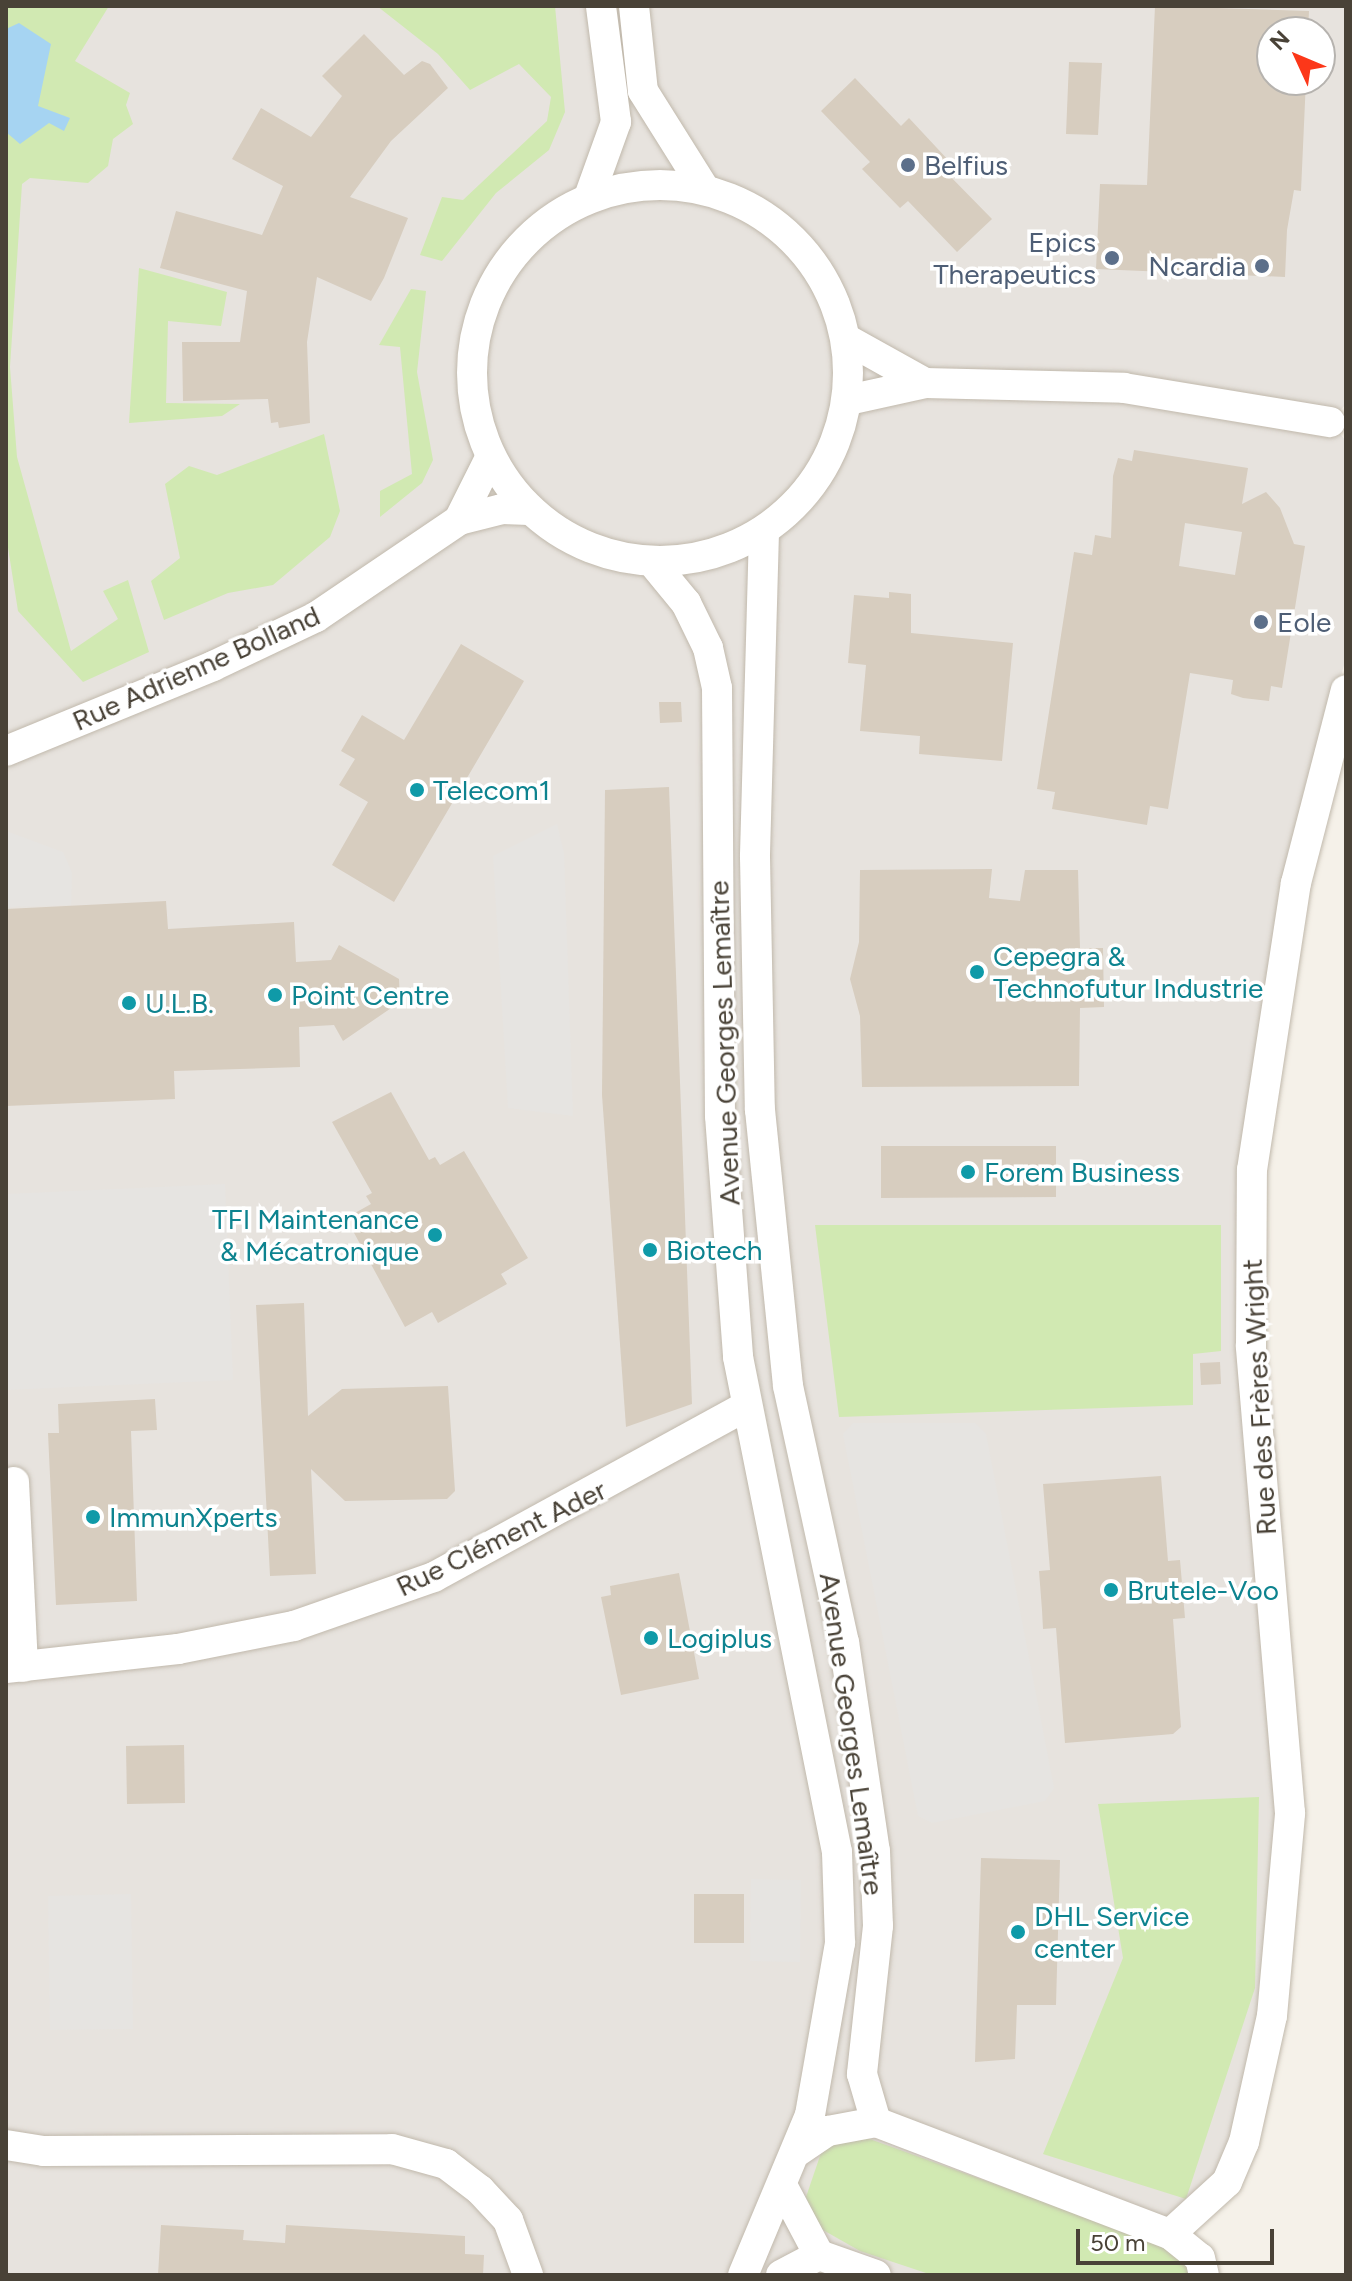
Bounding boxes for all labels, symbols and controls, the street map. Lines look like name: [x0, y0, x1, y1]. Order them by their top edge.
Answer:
north arrow: [1256, 16, 1336, 96]
text: N: [1264, 25, 1295, 56]
place label: Belfius: [924, 148, 1008, 182]
marker: Belfius: [899, 156, 917, 174]
place label: Epics Therapeutics: [933, 225, 1096, 291]
marker: Epics Therapeutics: [1103, 249, 1121, 267]
place label: Ncardia: [1148, 249, 1246, 283]
marker: Ncardia: [1253, 257, 1271, 275]
street label: Rue Adrienne Bolland: [67, 598, 325, 738]
place label: Eole: [1277, 605, 1331, 639]
marker: Eole: [1252, 613, 1270, 631]
place label: Telecom1: [433, 773, 550, 807]
marker: Telecom1: [408, 781, 426, 799]
street label: Avenue Georges Lemaître: [702, 880, 746, 1206]
place label: Cepegra & Technofutur Industrie: [993, 939, 1263, 1005]
marker: Cepegra & Technofutur Industrie: [968, 963, 986, 981]
place label: Point Centre: [291, 978, 449, 1012]
place label: U.L.B.: [145, 986, 214, 1020]
marker: Point Centre: [266, 986, 284, 1004]
marker: U.L.B.: [120, 994, 138, 1012]
place label: Forem Business: [984, 1155, 1180, 1189]
marker: Forem Business: [959, 1163, 977, 1181]
place label: TFI Maintenance & Mécatronique: [212, 1202, 419, 1268]
marker: TFI Maintenance & Mécatronique: [426, 1226, 444, 1244]
place label: Biotech: [666, 1233, 762, 1267]
marker: Biotech: [641, 1241, 659, 1259]
street label: Rue des Frères Wright: [1235, 1258, 1283, 1536]
street label: Rue Clément Ader: [391, 1473, 611, 1603]
place label: ImmunXperts: [109, 1500, 278, 1534]
marker: ImmunXperts: [84, 1508, 102, 1526]
street label: Avenue Georges Lemaître: [813, 1571, 891, 1897]
place label: Brutele-Voo: [1127, 1573, 1279, 1607]
marker: Brutele-Voo: [1102, 1581, 1120, 1599]
place label: Logiplus: [667, 1621, 772, 1655]
marker: Logiplus: [642, 1629, 660, 1647]
place label: DHL Service center: [1034, 1899, 1189, 1965]
marker: DHL Service center: [1009, 1923, 1027, 1941]
scale bar: [1080, 2213, 1278, 2263]
text: 50 m: [1090, 2228, 1146, 2257]

